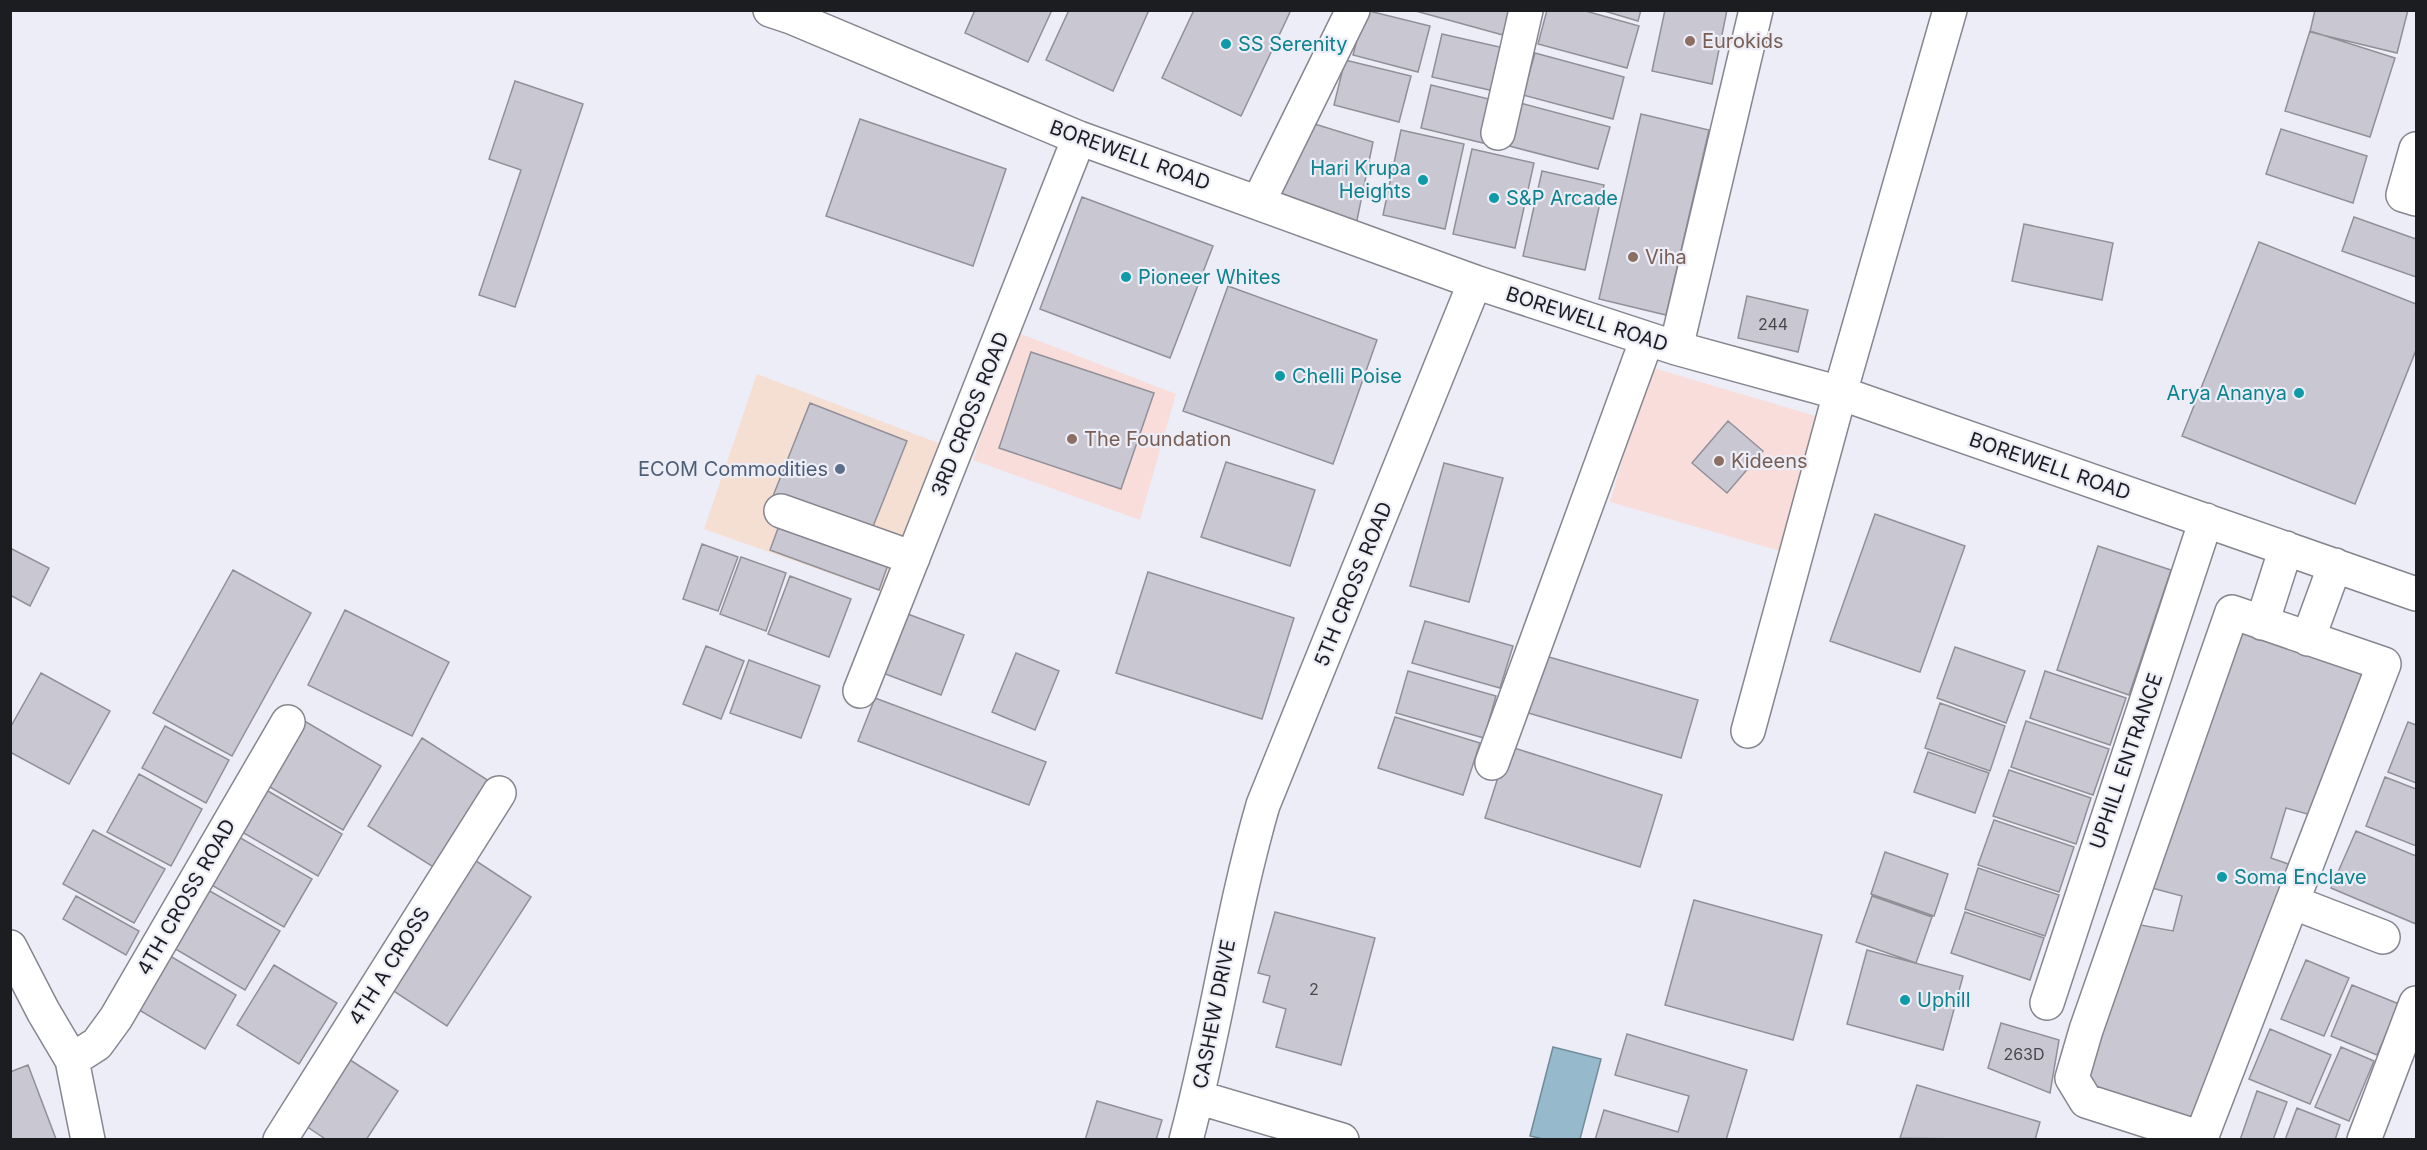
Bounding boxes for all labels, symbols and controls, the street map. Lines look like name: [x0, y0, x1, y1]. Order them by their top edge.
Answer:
place label: Eurokids: [1702, 29, 1784, 53]
place label: SS Serenity: [1238, 32, 1347, 56]
marker: Eurokids: [1683, 34, 1697, 48]
marker: SS Serenity: [1219, 37, 1233, 51]
street label: BOREWELL ROAD: [1047, 115, 1213, 195]
place label: Hari Krupa Heights: [1310, 156, 1411, 203]
marker: Hari Krupa Heights: [1416, 173, 1430, 187]
place label: S&P Arcade: [1506, 186, 1618, 210]
marker: S&P Arcade: [1487, 191, 1501, 205]
place label: Viha: [1645, 245, 1687, 269]
marker: Viha: [1626, 250, 1640, 264]
place label: Pioneer Whites: [1138, 265, 1281, 289]
marker: Pioneer Whites: [1119, 270, 1133, 284]
street label: BOREWELL ROAD: [1503, 281, 1671, 357]
house number: 244: [1758, 314, 1788, 334]
street label: 3RD CROSS ROAD: [926, 328, 1014, 500]
place label: Chelli Poise: [1292, 364, 1402, 388]
marker: Chelli Poise: [1273, 369, 1287, 383]
place label: Arya Ananya: [2167, 381, 2287, 405]
marker: Arya Ananya: [2292, 386, 2306, 400]
place label: The Foundation: [1084, 427, 1231, 451]
street label: BOREWELL ROAD: [1966, 427, 2134, 505]
marker: The Foundation: [1065, 432, 1079, 446]
place label: Kideens: [1731, 449, 1808, 473]
marker: Kideens: [1712, 454, 1726, 468]
place label: ECOM Commodities: [638, 457, 828, 481]
marker: ECOM Commodities: [833, 462, 847, 476]
street label: 5TH CROSS ROAD: [1309, 498, 1397, 670]
street label: UPHILL ENTRANCE: [2085, 670, 2167, 852]
street label: 4TH CROSS ROAD: [132, 815, 240, 979]
place label: Soma Enclave: [2234, 865, 2367, 889]
marker: Soma Enclave: [2215, 870, 2229, 884]
street label: 4TH A CROSS: [343, 903, 435, 1029]
street label: CASHEW DRIVE: [1188, 937, 1240, 1091]
house number: 2: [1309, 979, 1319, 999]
place label: Uphill: [1917, 988, 1971, 1012]
marker: Uphill: [1898, 993, 1912, 1007]
house number: 263D: [2003, 1044, 2045, 1064]

